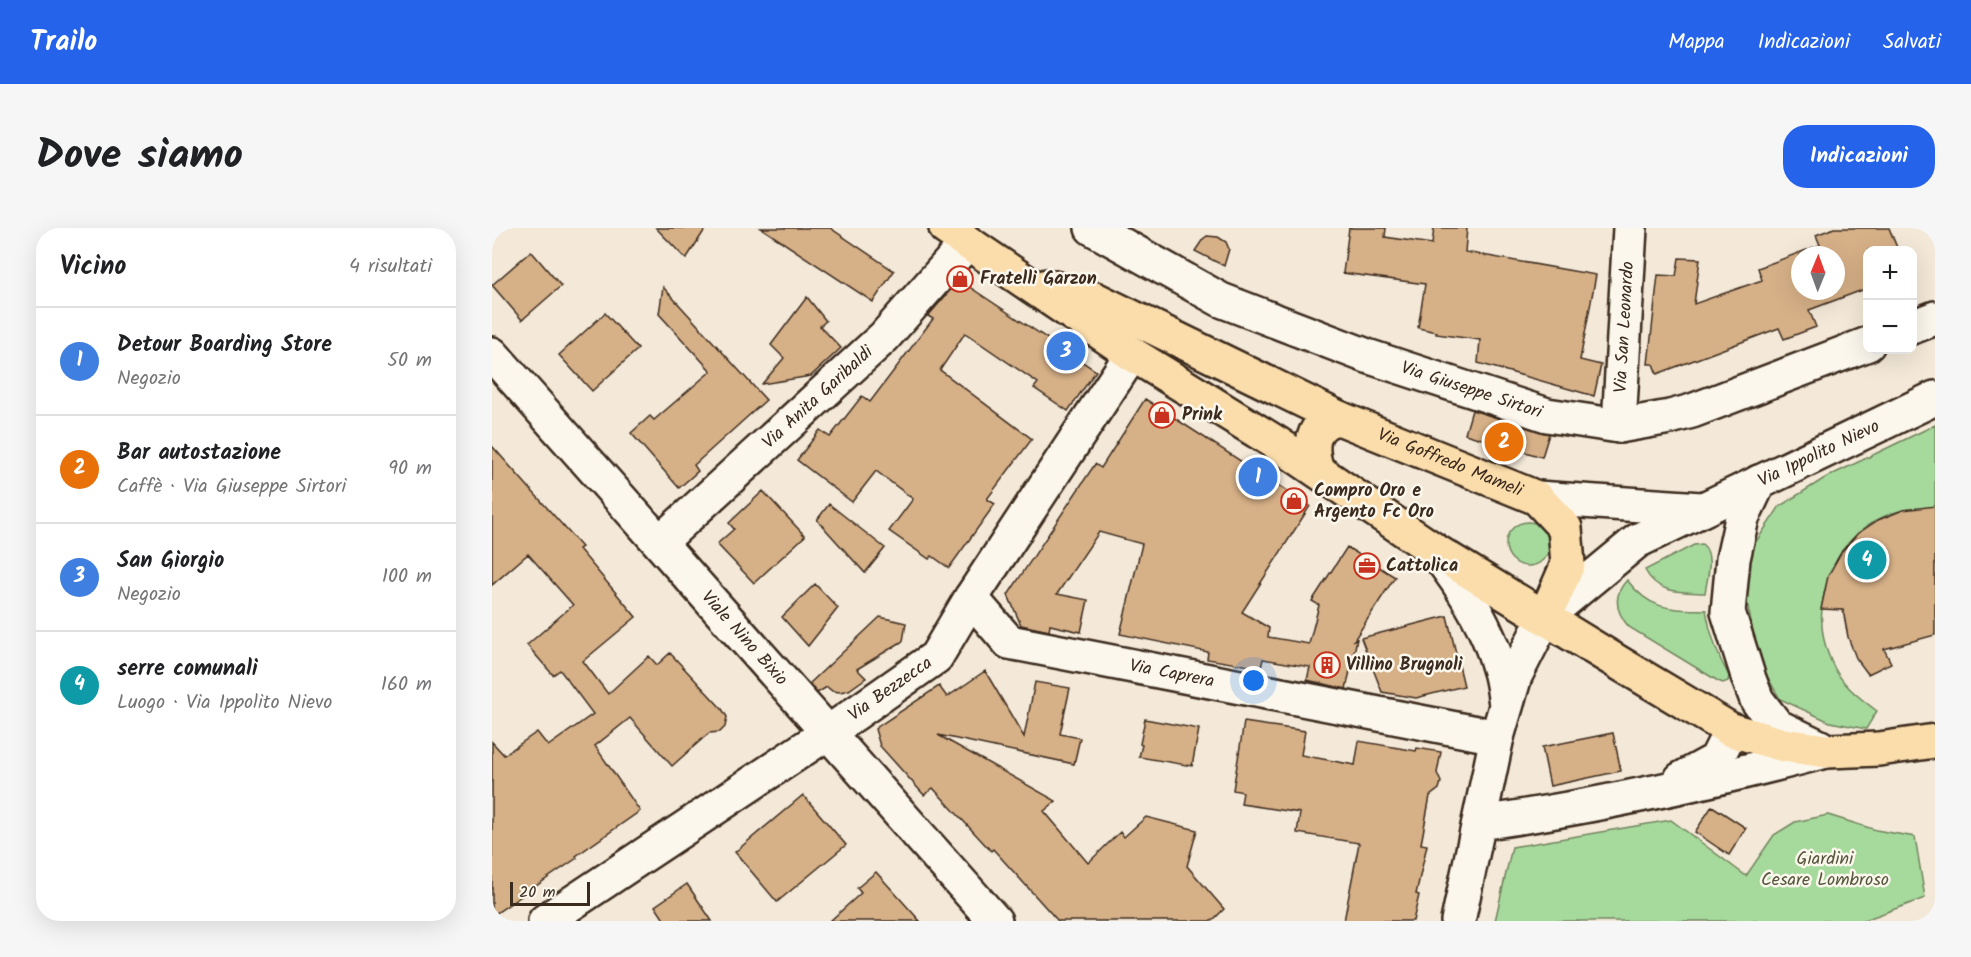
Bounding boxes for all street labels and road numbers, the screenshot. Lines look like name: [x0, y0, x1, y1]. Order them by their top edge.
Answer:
street label: Via San Leonardo: [1606, 261, 1643, 394]
street label: Via Anita Garibaldi: [756, 338, 881, 456]
street label: Via Giuseppe Sirtori: [1397, 354, 1546, 427]
street label: Via Ippolito Nievo: [1753, 412, 1885, 495]
street label: Via Goffredo Mameli: [1373, 420, 1528, 506]
street label: Viale Nino Bixio: [694, 584, 795, 693]
street label: Via Bezzecca: [842, 649, 939, 729]
street label: Via Caprera: [1127, 651, 1217, 696]

